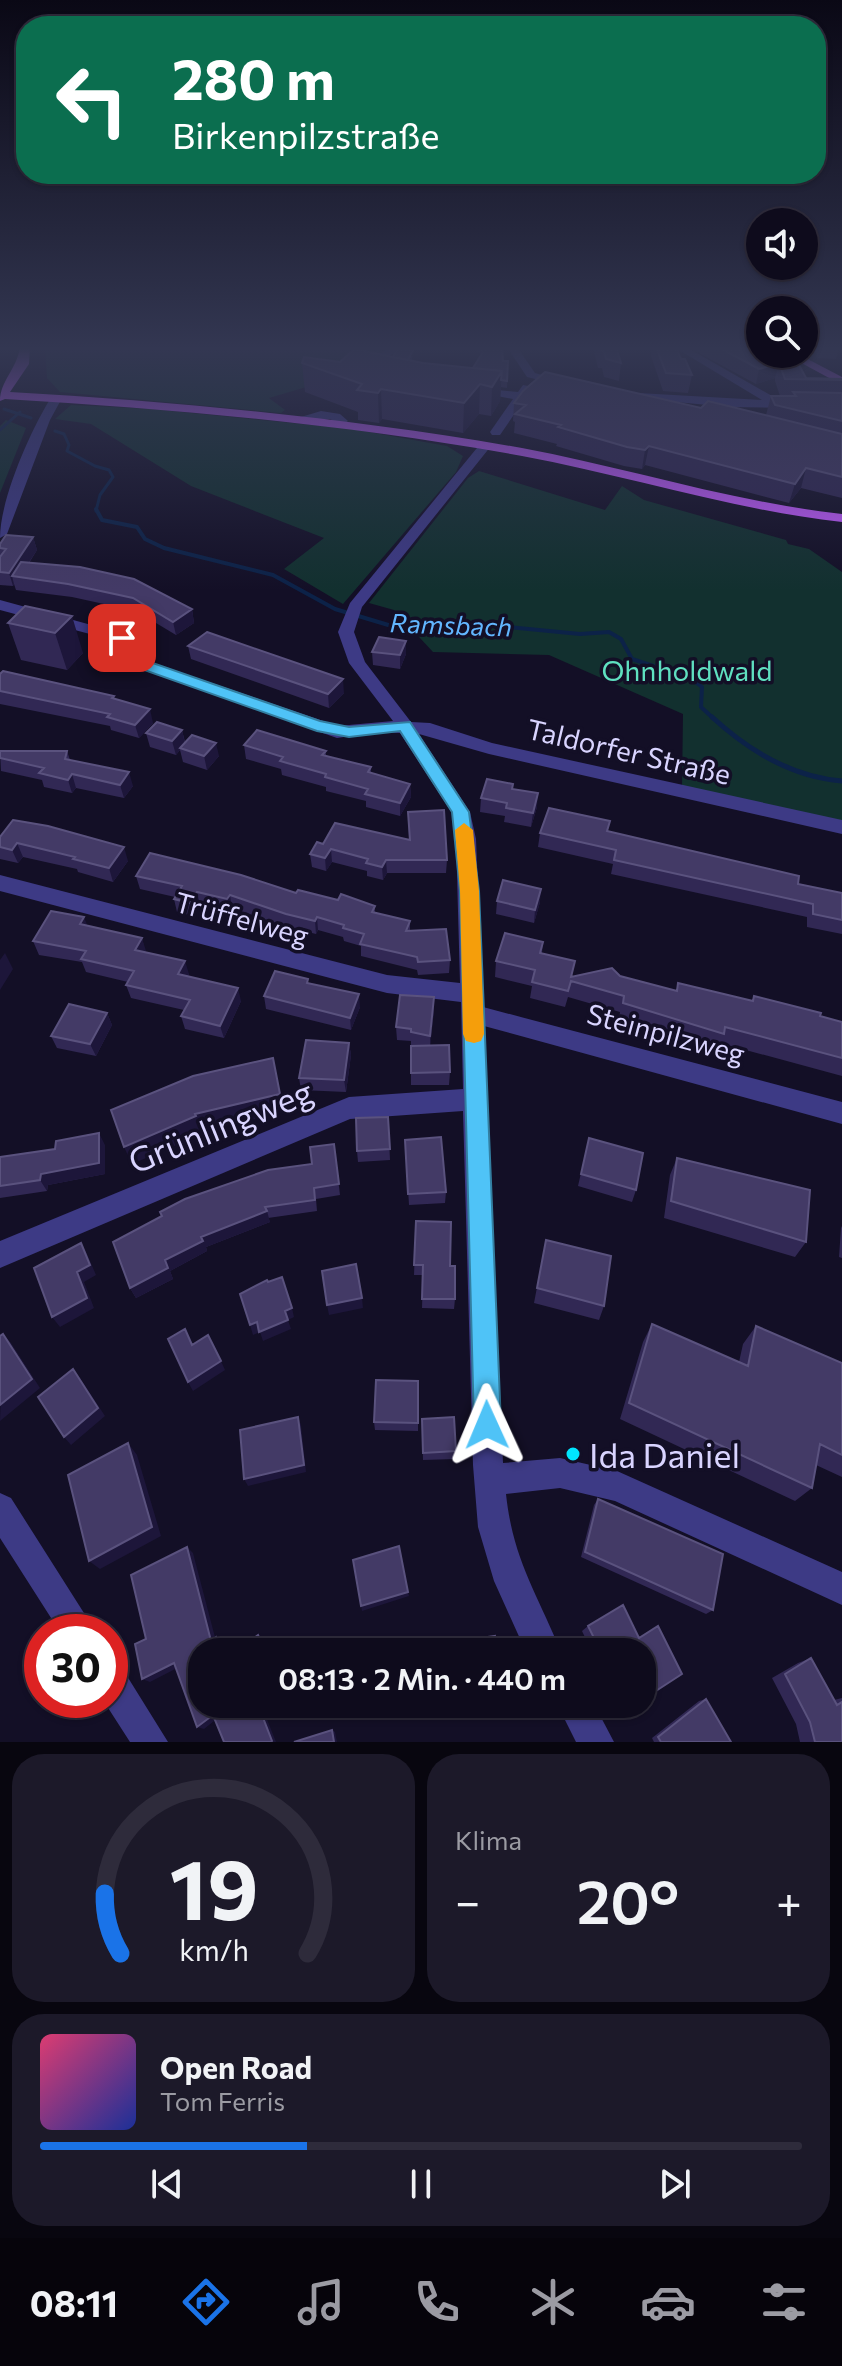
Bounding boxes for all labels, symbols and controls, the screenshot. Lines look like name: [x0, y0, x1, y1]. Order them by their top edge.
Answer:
text: 280 m: [172, 43, 335, 112]
icon: left: [40, 48, 144, 152]
text: Birkenpilzstraße: [172, 112, 439, 156]
map controls: [746, 208, 818, 368]
button: sound: [746, 208, 818, 280]
button: search: [746, 296, 818, 368]
pin: [88, 604, 156, 672]
water label: Ramsbach: [389, 606, 513, 642]
icon: arrive: [100, 616, 144, 660]
park label: Ohnholdwald: [601, 653, 773, 687]
street label: Taldorfer Straße: [524, 711, 734, 791]
street label: Trüffelweg: [171, 884, 313, 952]
street label: Steinpilzweg: [583, 996, 749, 1070]
street label: Grünlingweg: [122, 1069, 318, 1181]
position arrow: [445, 1383, 529, 1467]
place label: Ida Daniel: [589, 1433, 740, 1475]
marker: Ida Daniel: [564, 1445, 582, 1463]
speed limit sign: 30: [24, 1614, 128, 1718]
text: 08:13 · 2 Min. · 440 m: [278, 1659, 566, 1696]
text: Klima: [455, 1824, 522, 1855]
text: 19: [169, 1835, 258, 1937]
text: 20°: [577, 1863, 679, 1936]
text: −: [455, 1873, 480, 1927]
text: +: [776, 1873, 802, 1927]
text: km/h: [179, 1932, 248, 1967]
text: Open Road: [160, 2048, 312, 2085]
text: Tom Ferris: [160, 2085, 285, 2116]
icon: previous: [145, 2162, 189, 2206]
icon: pause: [399, 2162, 443, 2206]
icon: next: [653, 2162, 697, 2206]
icon: directions: [178, 2274, 234, 2330]
icon: music: [293, 2274, 349, 2330]
icon: phone: [409, 2274, 465, 2330]
icon: climate: [525, 2274, 581, 2330]
icon: car: [640, 2274, 696, 2330]
icon: filters: [756, 2274, 812, 2330]
text: 08:11: [30, 2280, 118, 2324]

